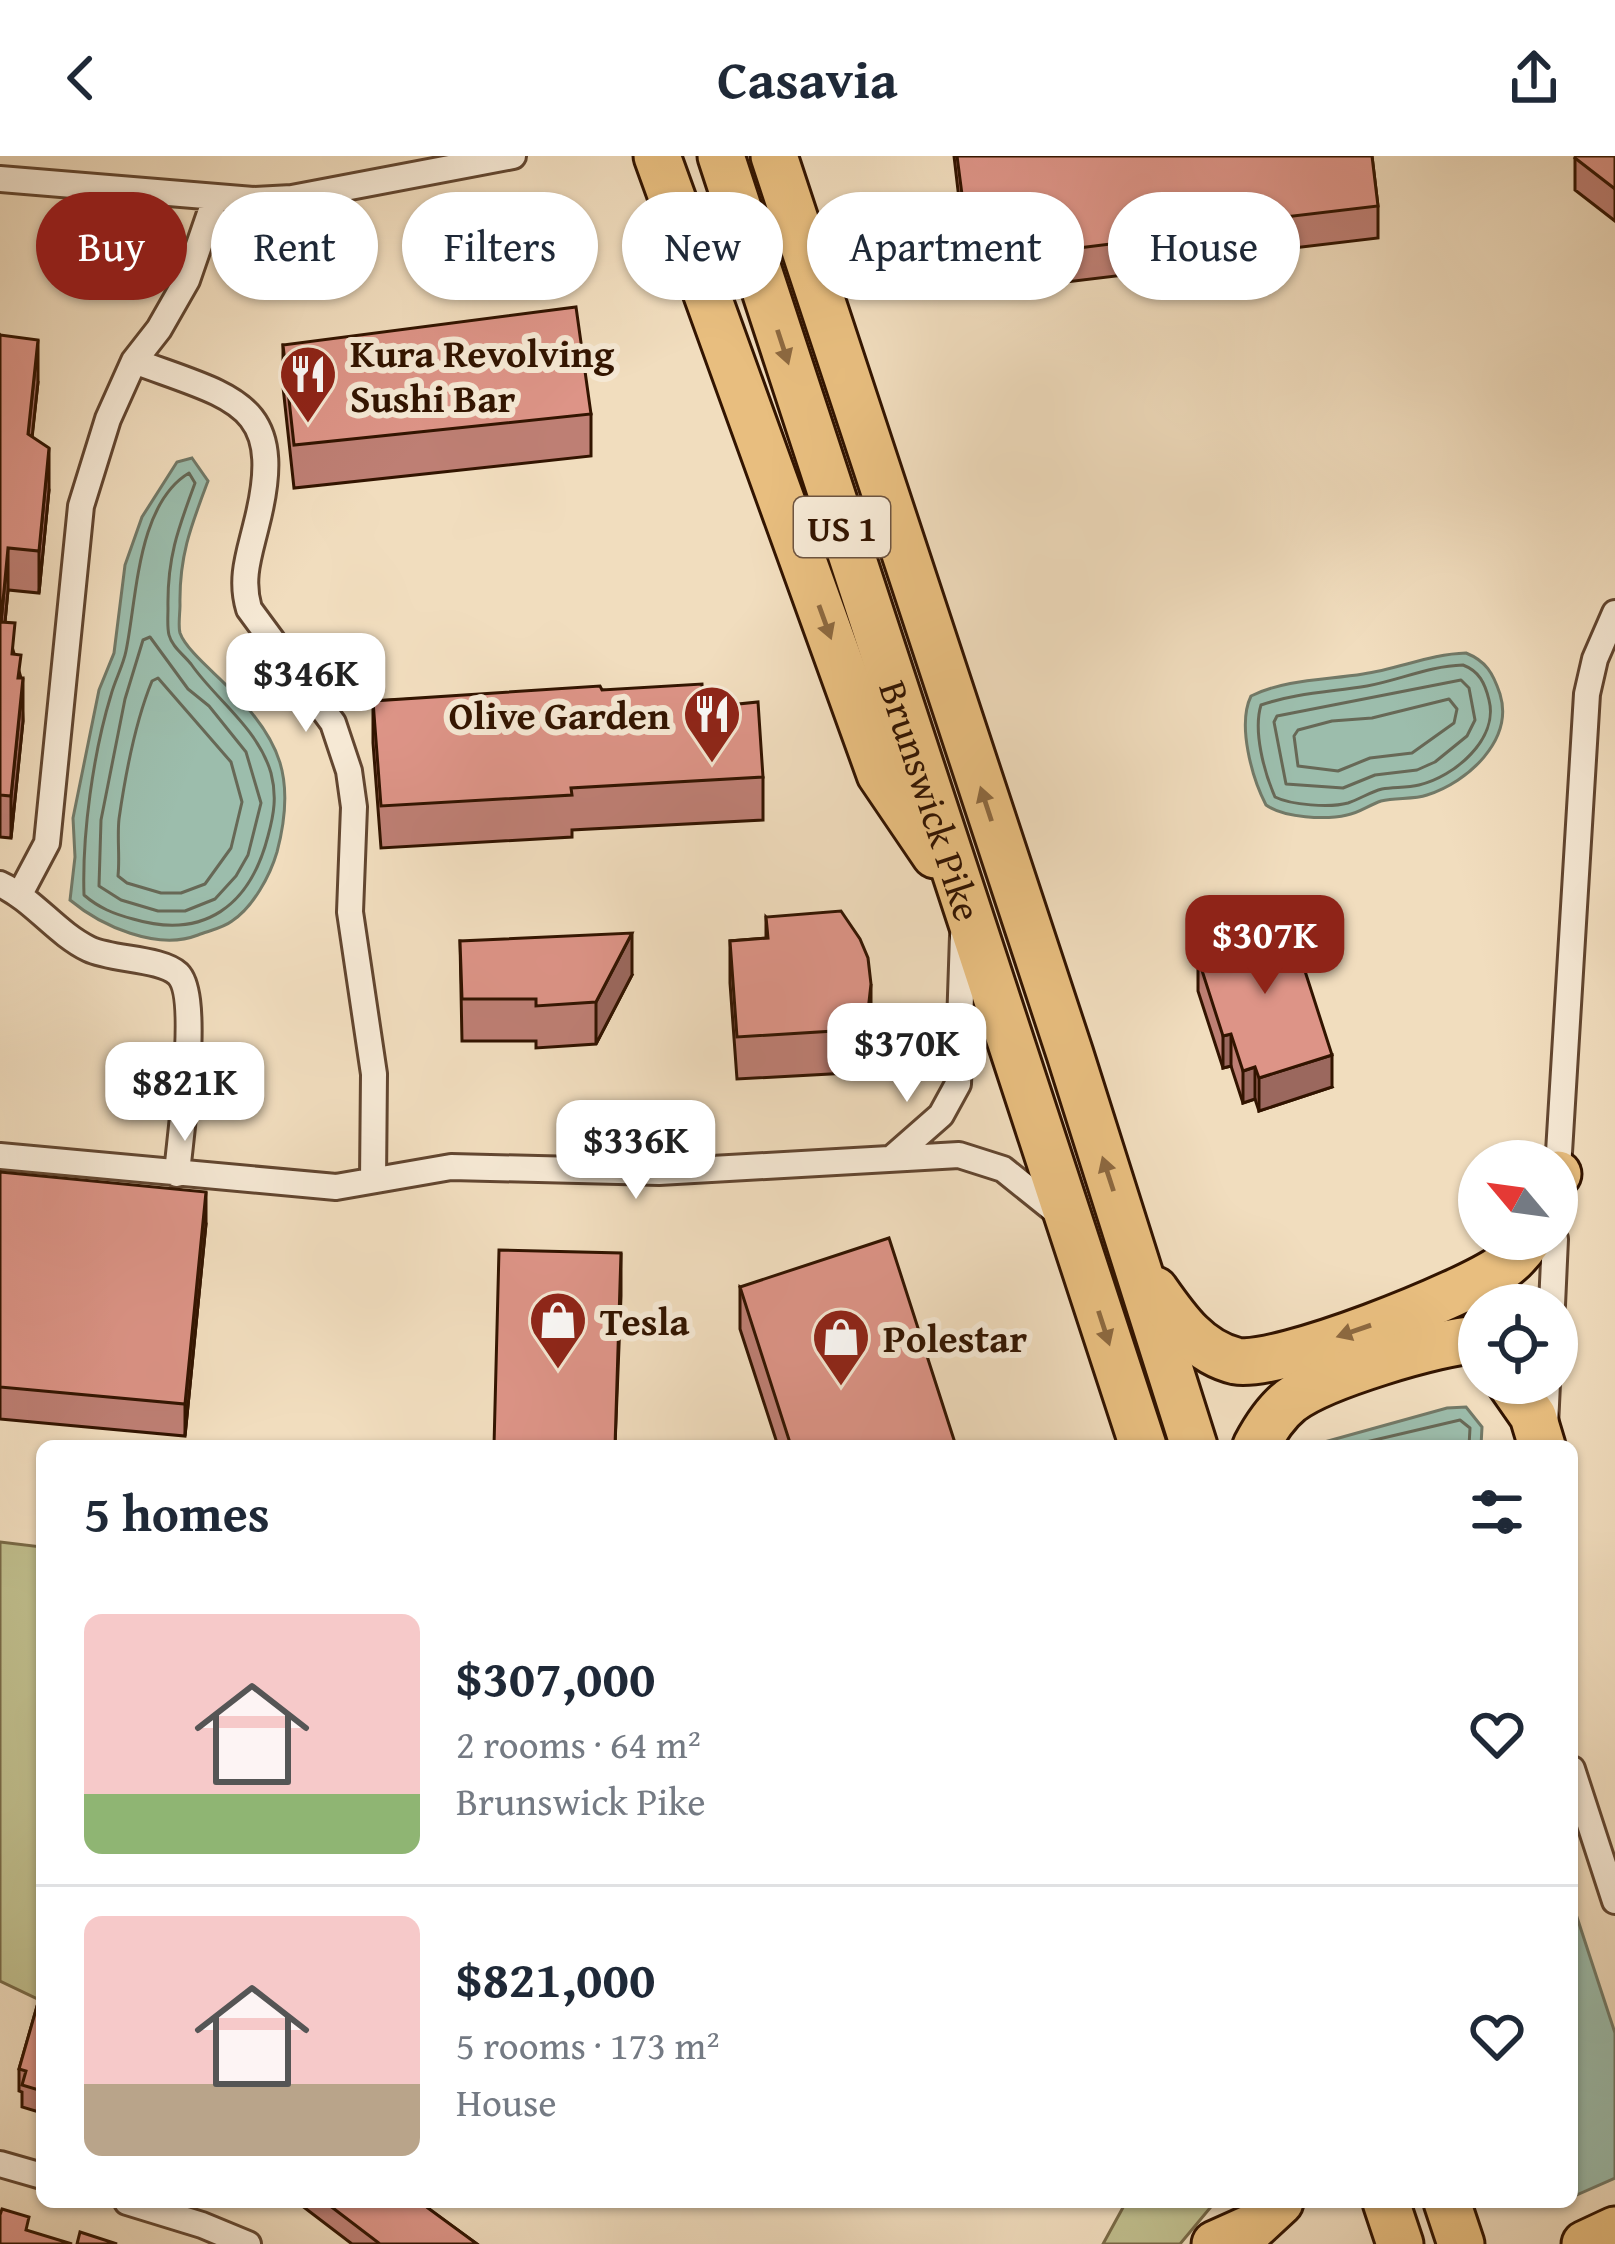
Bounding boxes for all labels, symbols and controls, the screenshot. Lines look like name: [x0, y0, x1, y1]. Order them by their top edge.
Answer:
text: Casavia: [717, 39, 898, 118]
icon: back: [48, 45, 114, 111]
icon: share: [1501, 45, 1567, 111]
chip: Buy: [36, 192, 187, 300]
chip: Rent: [211, 192, 378, 300]
chip: Filters: [402, 192, 598, 300]
chip: New: [622, 192, 783, 300]
chip: Apartment: [807, 192, 1084, 300]
chip: House: [1108, 192, 1300, 300]
place label: Kura Revolving Sushi Bar: [350, 324, 615, 426]
one-way arrow: [775, 329, 794, 366]
restaurant icon: Kura Revolving Sushi Bar: [277, 343, 339, 425]
road number: US 1: [794, 497, 890, 557]
one-way arrow: [817, 604, 835, 640]
pin: $346K: [222, 633, 390, 735]
text: $346K: [253, 643, 359, 700]
street label: Brunswick Pike: [866, 673, 998, 928]
restaurant icon: Olive Garden: [681, 683, 743, 765]
place label: Olive Garden: [449, 686, 670, 743]
one-way arrow: [976, 785, 995, 822]
pin: $307K: [1181, 895, 1349, 997]
text: $307K: [1212, 905, 1318, 962]
pin: $370K: [823, 1003, 991, 1105]
text: $370K: [854, 1013, 960, 1070]
pin: $821K: [101, 1042, 269, 1144]
text: $821K: [132, 1052, 238, 1109]
pin: $336K: [552, 1100, 720, 1202]
text: $336K: [583, 1110, 689, 1167]
north arrow: [1458, 1140, 1578, 1260]
map controls: [1458, 1140, 1578, 1404]
one-way arrow: [1098, 1155, 1117, 1192]
button: locate: [1458, 1284, 1578, 1404]
shop icon: Tesla: [527, 1289, 589, 1371]
place label: Tesla: [600, 1292, 689, 1349]
shop icon: Polestar: [810, 1306, 872, 1388]
place label: Polestar: [883, 1309, 1027, 1366]
one-way arrow: [1096, 1310, 1115, 1347]
one-way arrow: [1335, 1322, 1372, 1341]
text: 5 homes: [84, 1475, 270, 1550]
icon: filters: [1464, 1479, 1530, 1545]
text: $307,000: [456, 1640, 655, 1715]
icon: home: [180, 1662, 324, 1806]
icon: heart: [1464, 1701, 1530, 1767]
text: 2 rooms · 64 m²: [456, 1715, 701, 1772]
text: Brunswick Pike: [456, 1772, 706, 1829]
text: $821,000: [456, 1941, 655, 2016]
icon: home: [180, 1964, 324, 2108]
icon: heart: [1464, 2003, 1530, 2069]
text: 5 rooms · 173 m²: [456, 2016, 720, 2073]
text: House: [456, 2073, 557, 2130]

